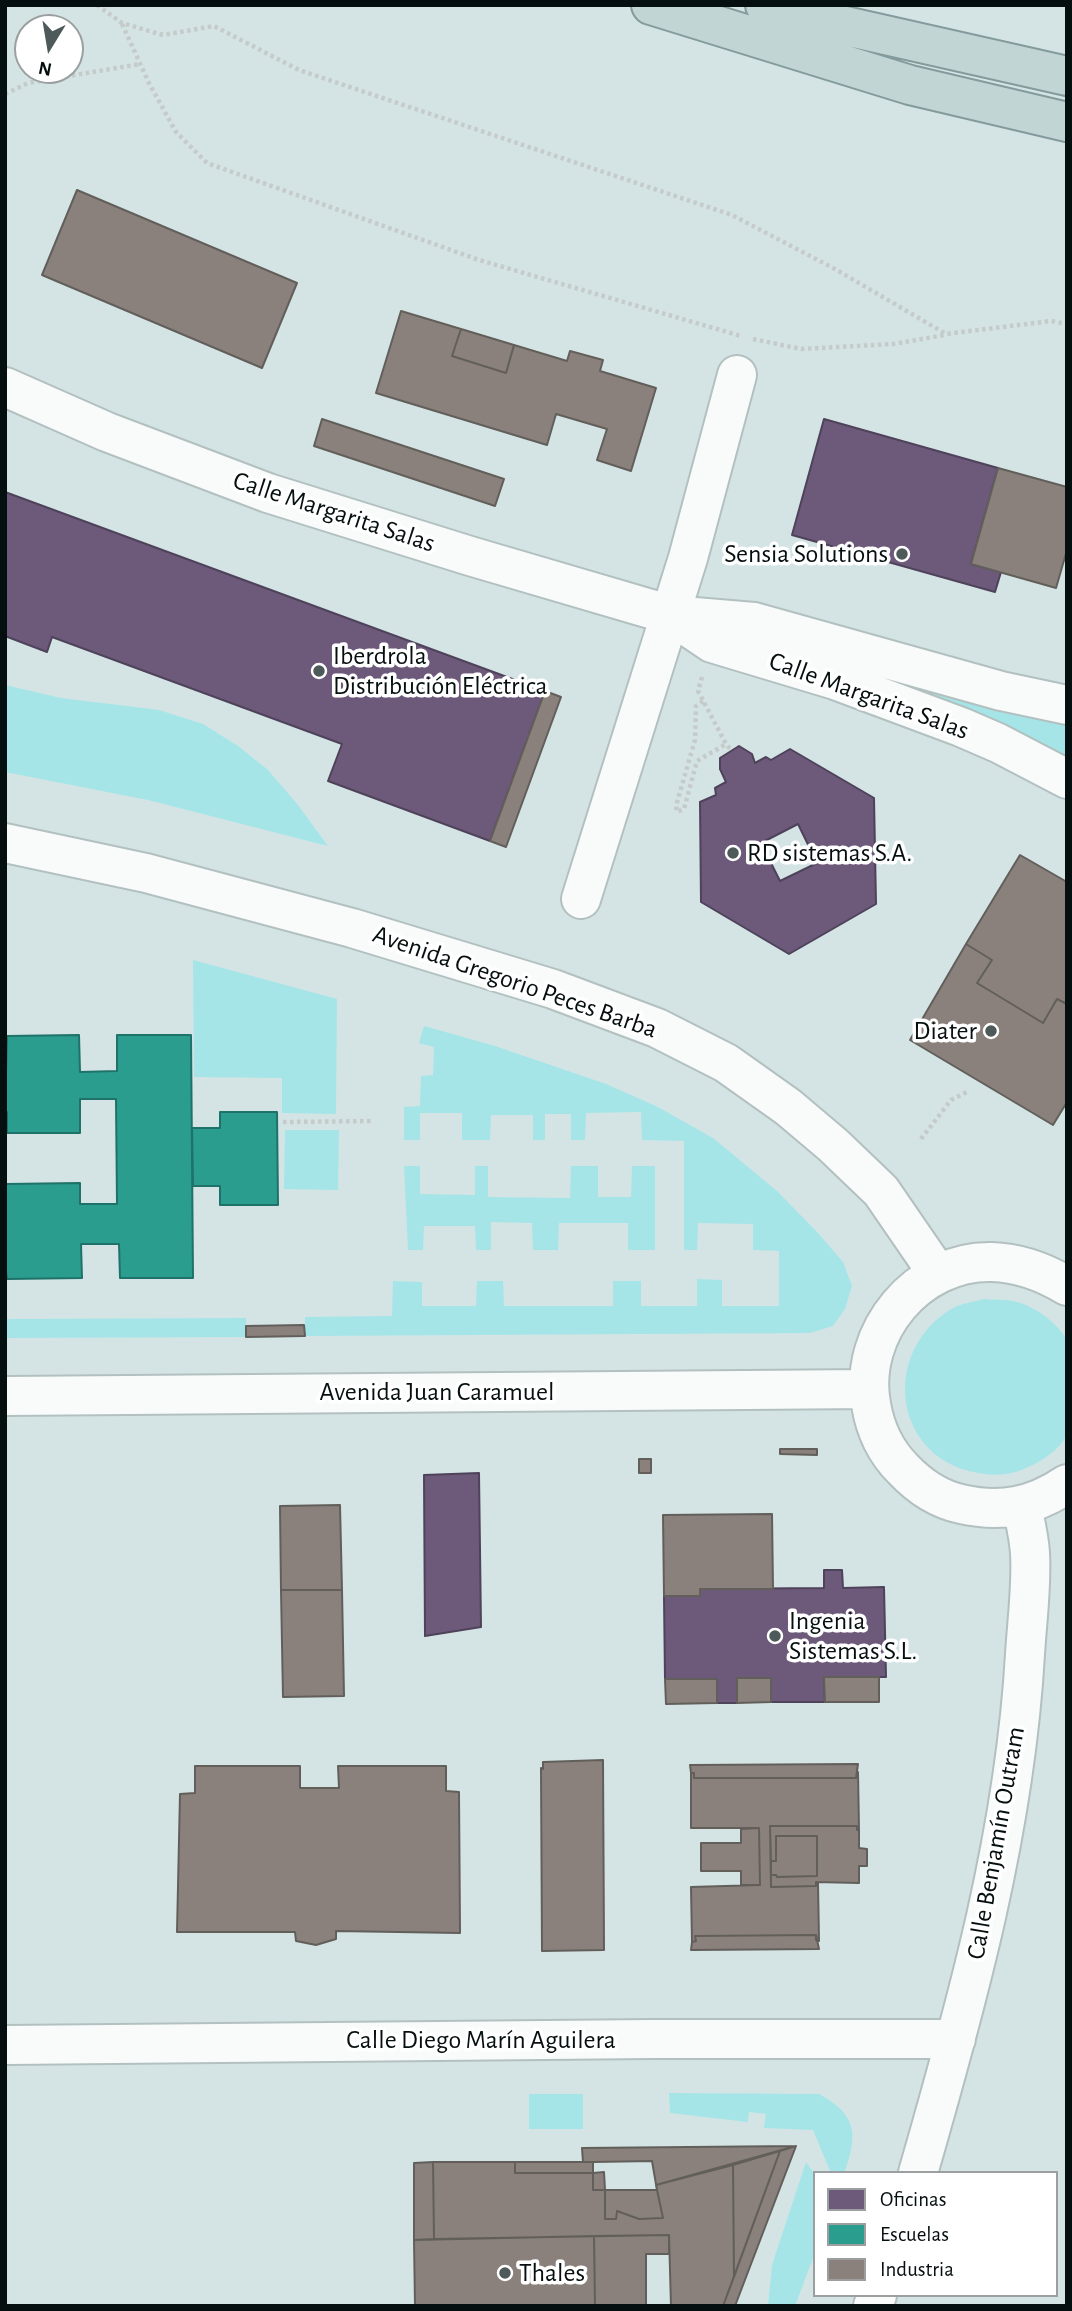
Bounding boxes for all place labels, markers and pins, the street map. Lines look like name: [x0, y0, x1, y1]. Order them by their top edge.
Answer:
place label: Sensia Solutions: [724, 538, 888, 570]
marker: Sensia Solutions: [894, 546, 910, 562]
place label: Iberdrola Distribución Eléctrica: [333, 640, 547, 702]
marker: Iberdrola Distribución Eléctrica: [311, 663, 327, 679]
place label: RD sistemas S.A.: [747, 837, 912, 869]
marker: RD sistemas S.A.: [725, 845, 741, 861]
place label: Diater: [914, 1015, 977, 1047]
marker: Diater: [983, 1023, 999, 1039]
place label: Ingenia Sistemas S.L.: [789, 1605, 917, 1666]
marker: Ingenia Sistemas S.L.: [767, 1628, 783, 1644]
place label: Thales: [519, 2257, 585, 2289]
marker: Thales: [497, 2265, 513, 2281]

